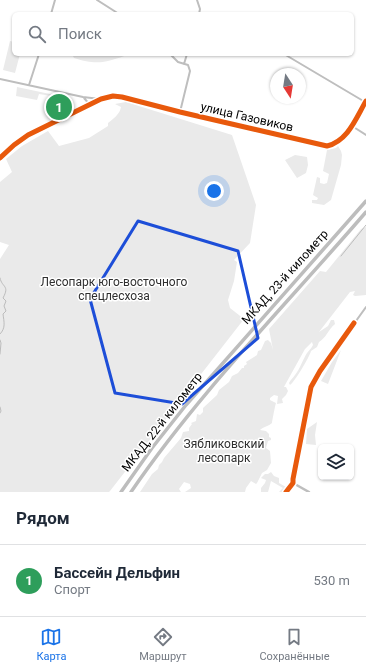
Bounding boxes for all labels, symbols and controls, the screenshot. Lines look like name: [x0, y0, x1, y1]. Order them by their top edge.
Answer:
search box: [12, 12, 354, 56]
icon: search: [26, 23, 48, 45]
text: Поиск: [58, 25, 102, 43]
north arrow: [270, 68, 306, 104]
pin: 1: [46, 92, 72, 122]
street label: улица Газовиков: [199, 100, 295, 134]
your location: [204, 181, 224, 201]
street label: МКАД, 23-й километр: [239, 227, 331, 327]
park label: Лесопарк юго-восточного спецлесхоза: [41, 275, 188, 303]
street label: МКАД, 22-й километр: [119, 369, 205, 474]
park label: Зябликовский лесопарк: [184, 437, 265, 465]
map controls: [318, 444, 354, 480]
button: layers: [318, 444, 354, 480]
text: Рядом: [16, 508, 70, 528]
text: Бассейн Дельфин: [54, 564, 180, 582]
text: 1: [25, 573, 33, 588]
text: 530 m: [313, 573, 350, 588]
text: Спорт: [54, 582, 90, 597]
tab: Карта: [36, 626, 66, 663]
tab: Маршрут: [139, 626, 187, 663]
tab: Сохранённые: [259, 626, 330, 663]

